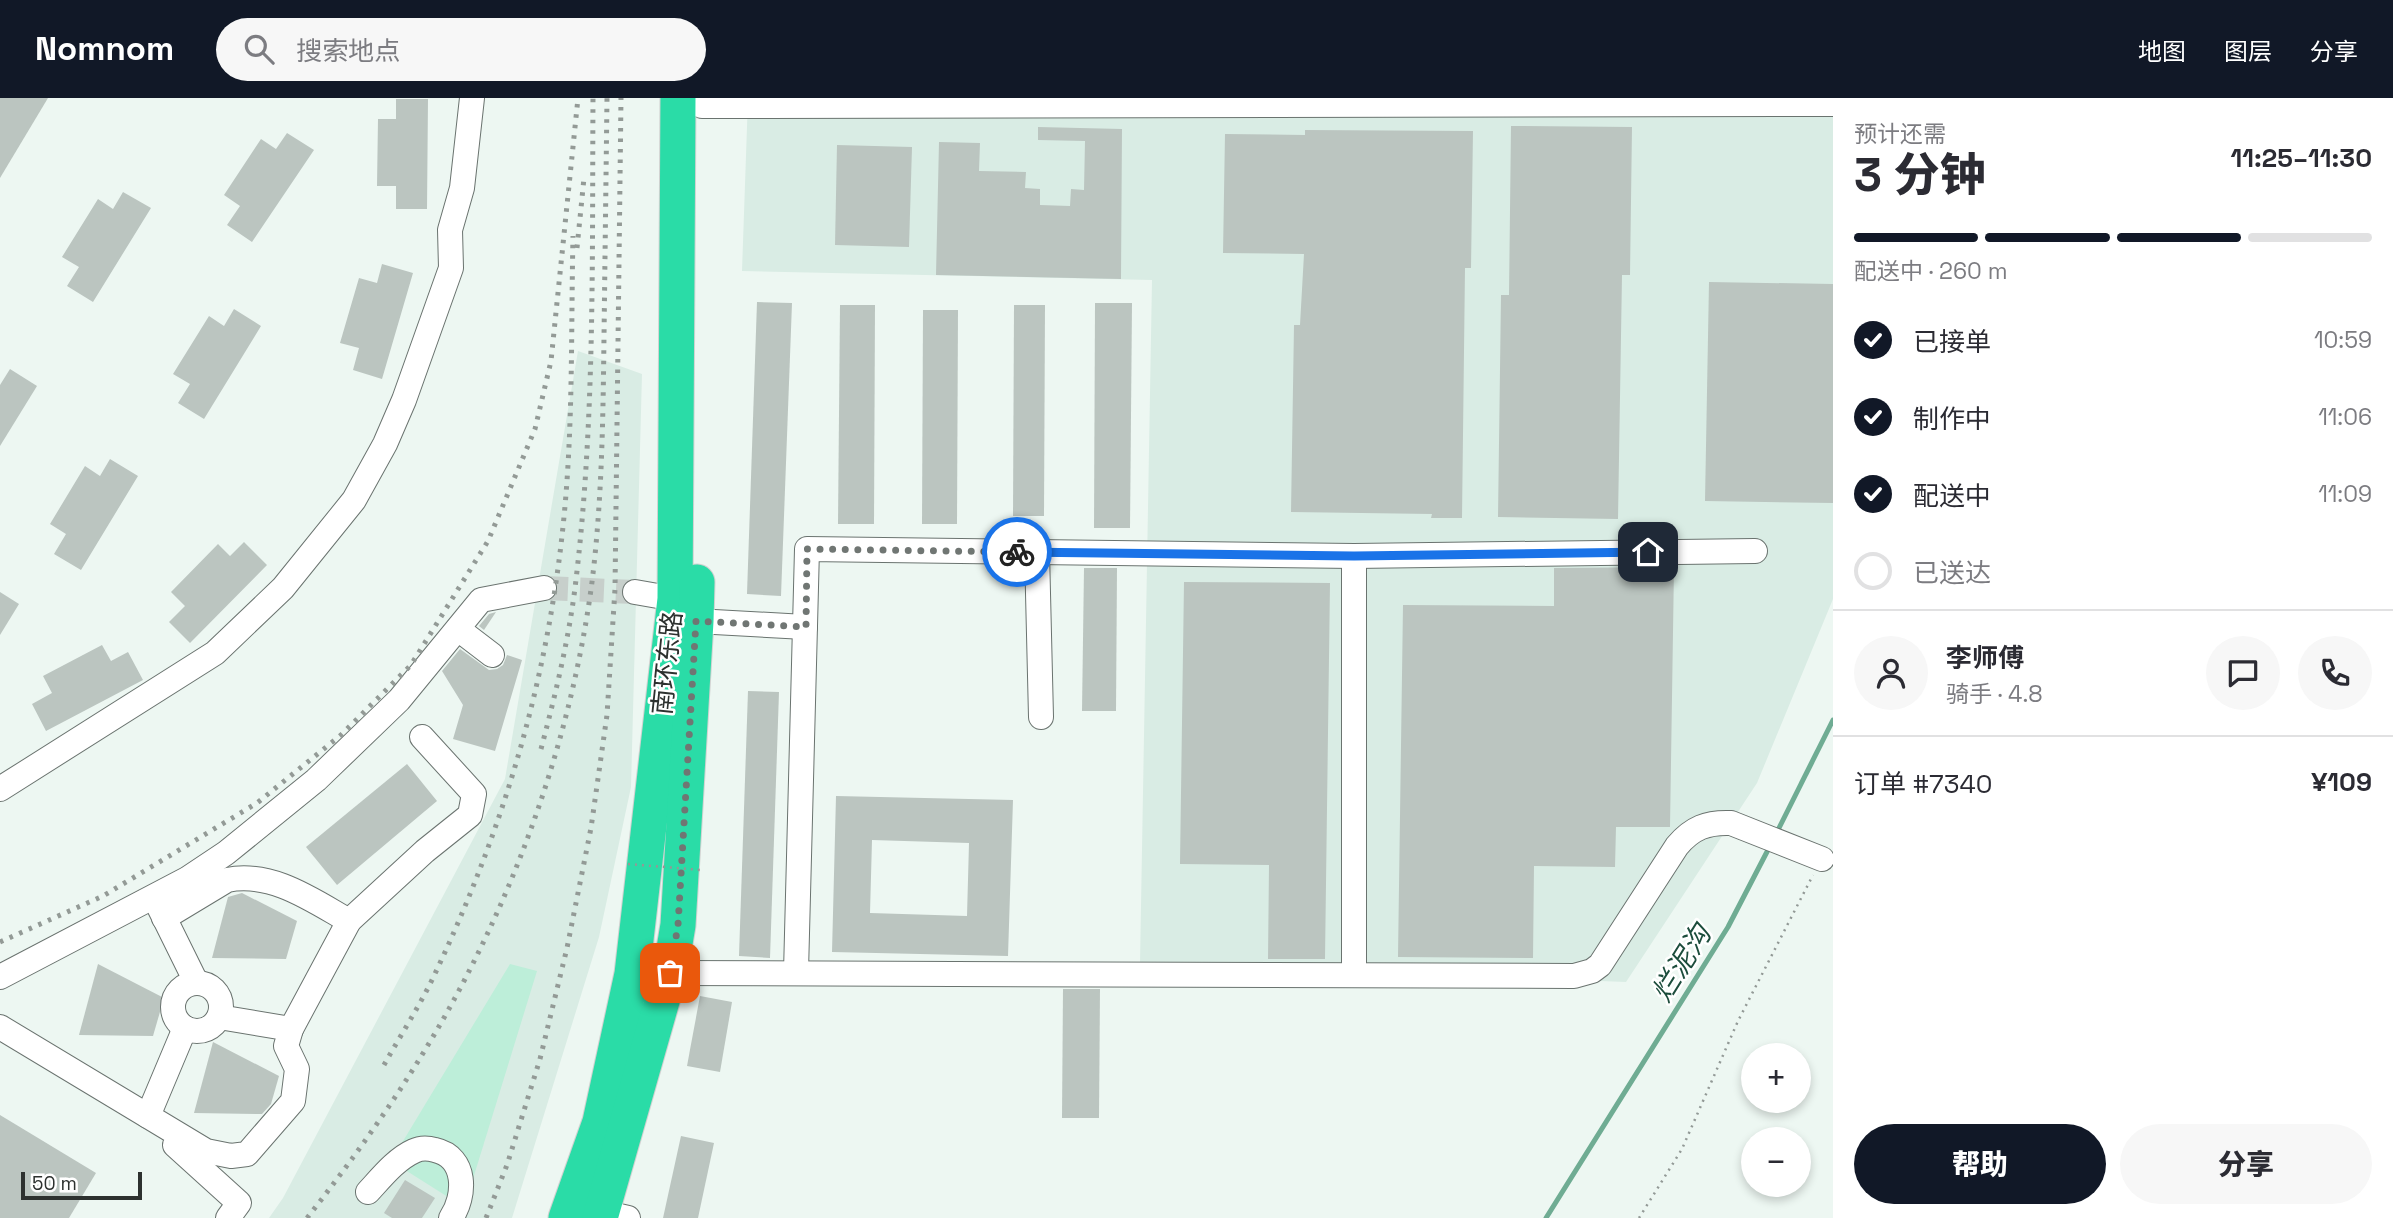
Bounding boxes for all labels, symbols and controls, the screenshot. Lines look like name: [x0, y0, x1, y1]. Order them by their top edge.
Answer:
search box: [216, 18, 706, 81]
text: Nomnom: [35, 28, 174, 70]
icon: search: [240, 30, 278, 68]
text: 搜索地点: [296, 34, 400, 68]
text: 地图: [2138, 36, 2186, 67]
text: 图层: [2224, 36, 2272, 67]
text: 分享: [2310, 36, 2358, 67]
text: 预计还需: [1854, 119, 1946, 149]
text: 11:25–11:30: [2231, 141, 2372, 175]
text: 3 分钟: [1854, 146, 1986, 204]
text: 配送中 · 260 m: [1854, 256, 2008, 286]
icon: check: [1854, 321, 1892, 359]
text: 已接单: [1913, 325, 1991, 359]
text: 10:59: [2314, 325, 2372, 355]
icon: check: [1854, 398, 1892, 436]
text: 制作中: [1913, 402, 1991, 436]
text: 11:06: [2318, 402, 2372, 432]
icon: check: [1854, 475, 1892, 513]
text: 配送中: [1913, 479, 1991, 513]
text: 11:09: [2318, 479, 2372, 509]
courier: [982, 517, 1052, 587]
pin: [1618, 522, 1678, 582]
icon: bike: [998, 533, 1036, 571]
icon: home: [1629, 533, 1667, 571]
text: 已送达: [1913, 556, 1991, 590]
street label: 南环东路: [645, 610, 689, 716]
button: person: [1854, 636, 1928, 710]
button: chat: [2206, 636, 2280, 710]
button: phone: [2298, 636, 2372, 710]
text: 李师傅: [1946, 641, 2024, 675]
text: 骑手 · 4.8: [1946, 679, 2043, 709]
text: ¥109: [2311, 765, 2372, 799]
text: 订单 #7340: [1854, 767, 1992, 801]
water label: 烂泥沟: [1643, 915, 1720, 1008]
pin: [640, 943, 700, 1003]
icon: bag: [651, 954, 689, 992]
map controls: [1741, 1043, 1811, 1197]
button: +: [1741, 1043, 1811, 1113]
button: 帮助: [1854, 1124, 2106, 1204]
button: 分享: [2120, 1124, 2372, 1204]
button: −: [1741, 1127, 1811, 1197]
scale bar: [21, 1169, 142, 1201]
text: 50 m: [32, 1171, 77, 1196]

